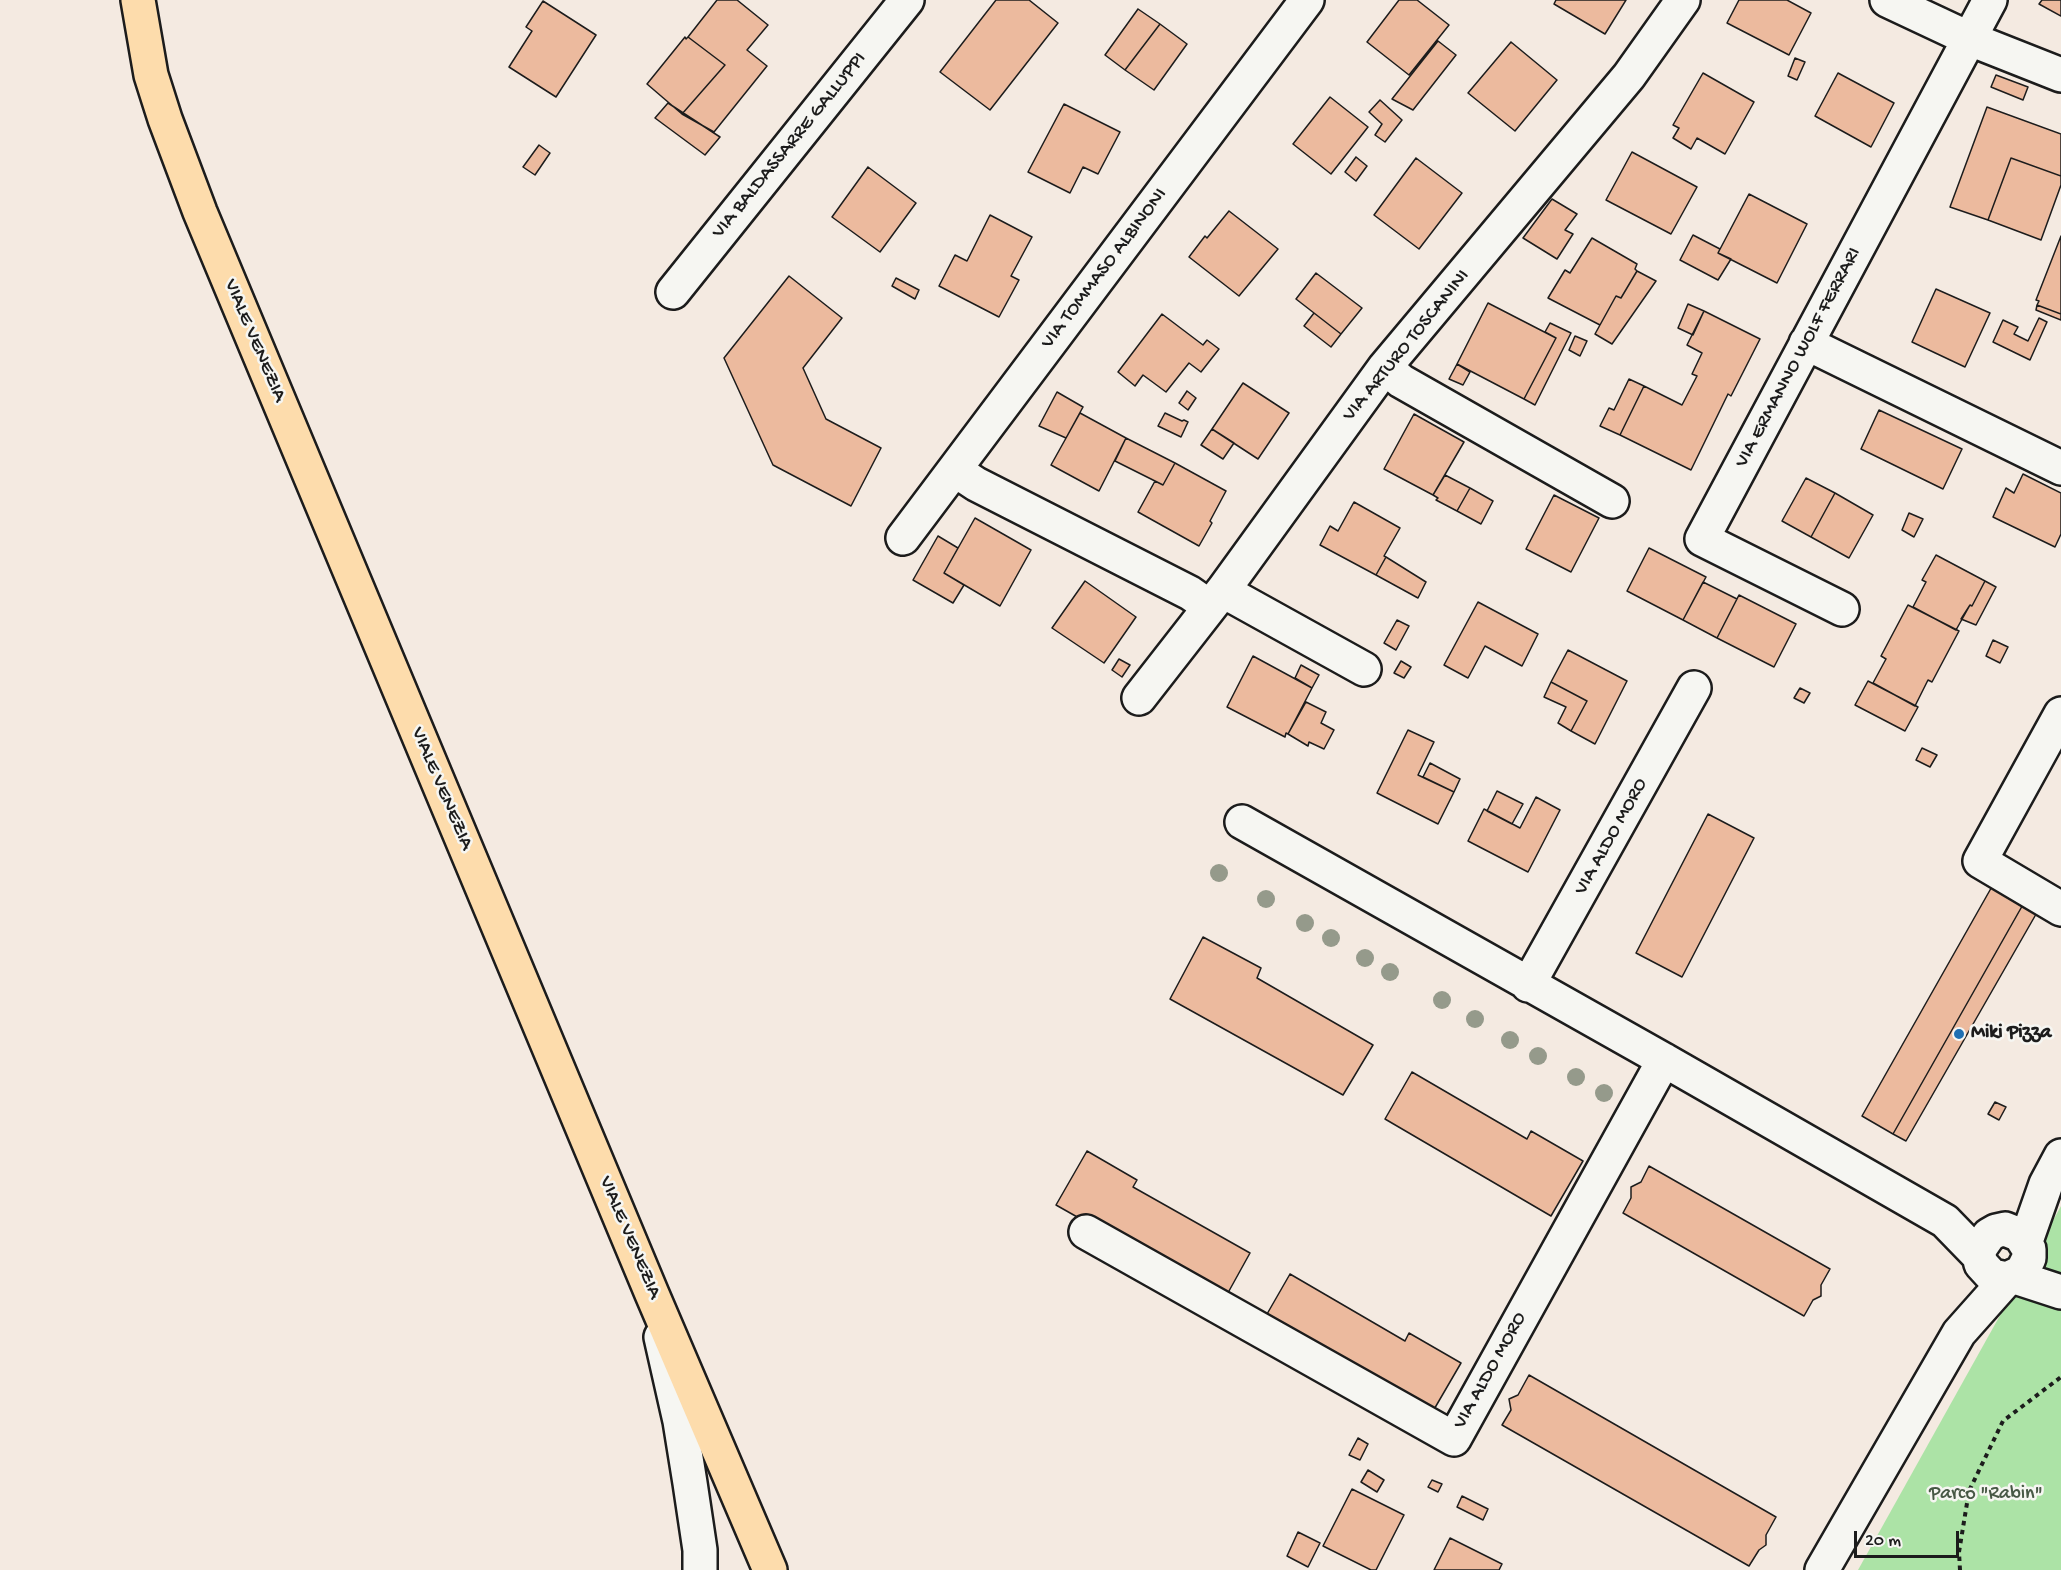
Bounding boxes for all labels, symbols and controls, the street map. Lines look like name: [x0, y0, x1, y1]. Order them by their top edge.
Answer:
street label: VIA BALDASSARRE GALLUPPI: [707, 48, 873, 244]
street label: VIA TOMMASO ALBINONI: [1037, 184, 1173, 354]
street label: VIA ERMANNO WOLF FERRARI: [1731, 244, 1867, 472]
street label: VIA ARTURO TOSCANINI: [1338, 265, 1476, 427]
street label: VIALE VENEZIA: [217, 276, 291, 406]
street label: VIALE VENEZIA: [404, 724, 478, 854]
street label: VIA ALDO MORO: [1570, 774, 1654, 900]
place label: Miki Pizza: [1971, 1022, 2051, 1046]
marker: Miki Pizza: [1952, 1027, 1966, 1041]
street label: VIALE VENEZIA: [592, 1173, 666, 1303]
street label: VIA ALDO MORO: [1449, 1308, 1533, 1434]
park label: Parco "Rabin": [1929, 1483, 2043, 1507]
scale bar: [1857, 1519, 1962, 1557]
text: 20 m: [1865, 1531, 1901, 1552]

